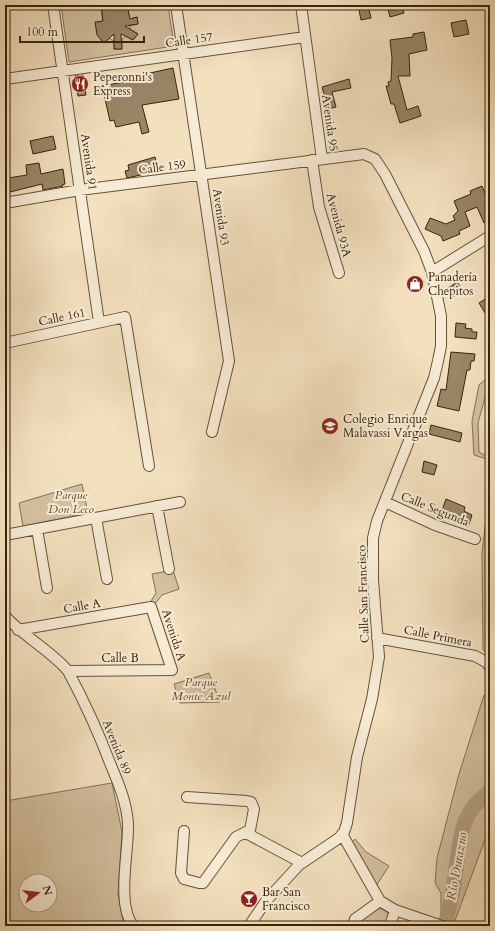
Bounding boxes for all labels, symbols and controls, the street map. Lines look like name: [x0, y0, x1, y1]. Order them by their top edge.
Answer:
scale bar: [20, 18, 144, 44]
text: 100 m: [26, 24, 59, 40]
street label: Calle 157: [164, 29, 214, 51]
place label: Peperonni's Express: [93, 69, 152, 99]
restaurant icon: Peperonni's Express: [70, 74, 90, 94]
street label: Avenida 95: [318, 93, 342, 153]
street label: Avenida 91: [77, 132, 101, 192]
street label: Calle 159: [137, 156, 187, 178]
street label: Avenida 93: [209, 187, 233, 247]
street label: Avenida 93A: [323, 191, 355, 259]
place label: Panadería Chepitos: [428, 269, 478, 299]
shop icon: Panadería Chepitos: [405, 274, 425, 294]
street label: Calle 161: [37, 304, 87, 330]
place label: Colegio Enrique Malavassi Vargas: [343, 411, 428, 441]
school or university icon: Colegio Enrique Malavassi Vargas: [320, 416, 340, 436]
park label: Parque Don Leco: [48, 487, 94, 517]
street label: Calle Segunda: [398, 488, 472, 530]
street label: Calle San Francisco: [353, 544, 373, 643]
street label: Calle A: [62, 595, 102, 617]
street label: Avenida A: [158, 607, 190, 663]
street label: Calle Primera: [403, 622, 474, 651]
street label: Calle B: [101, 650, 139, 666]
park label: Parque Monte Azul: [171, 674, 231, 704]
street label: Avenida 89: [99, 717, 135, 777]
water label: Río Durazno: [442, 831, 472, 902]
north arrow: [18, 873, 58, 913]
text: N: [39, 884, 56, 898]
place label: Bar San Francisco: [262, 884, 311, 914]
bar icon: Bar San Francisco: [239, 889, 259, 909]

